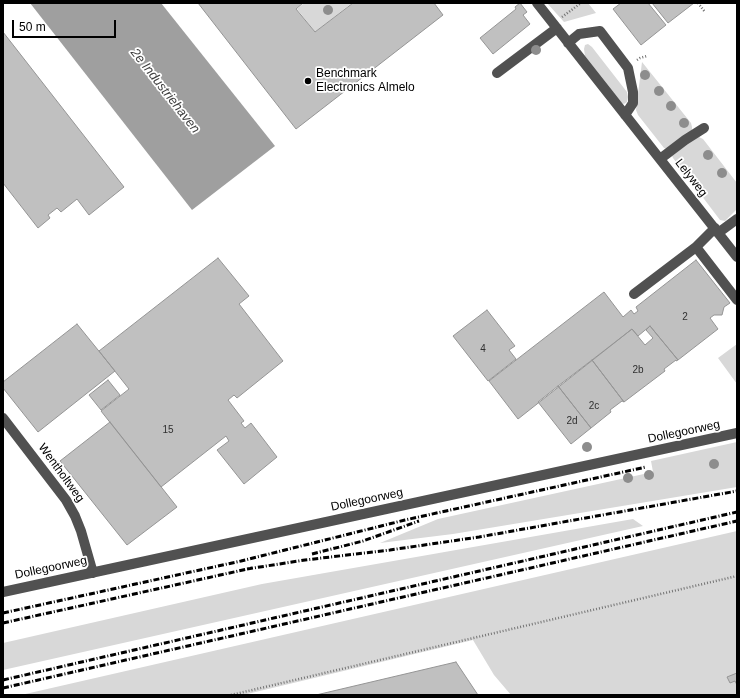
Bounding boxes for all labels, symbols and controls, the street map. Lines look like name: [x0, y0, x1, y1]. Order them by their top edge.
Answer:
scale bar: [14, 12, 118, 38]
text: 50 m: [19, 20, 46, 34]
water label: 2e Industriehaven: [127, 45, 203, 137]
place label: Benchmark Electronics Almelo: [316, 67, 415, 95]
marker: Benchmark Electronics Almelo: [303, 76, 313, 86]
street label: Lelyweg: [672, 156, 710, 200]
house number: 2: [682, 311, 688, 323]
house number: 4: [480, 343, 486, 355]
house number: 2b: [632, 364, 644, 376]
house number: 2c: [589, 400, 599, 412]
house number: 2d: [566, 415, 578, 427]
street label: Dollegoorweg: [647, 417, 721, 447]
house number: 15: [162, 424, 174, 436]
street label: Wentholtweg: [35, 441, 87, 505]
street label: Dollegoorweg: [330, 485, 404, 515]
street label: Dollegoorweg: [14, 553, 88, 583]

